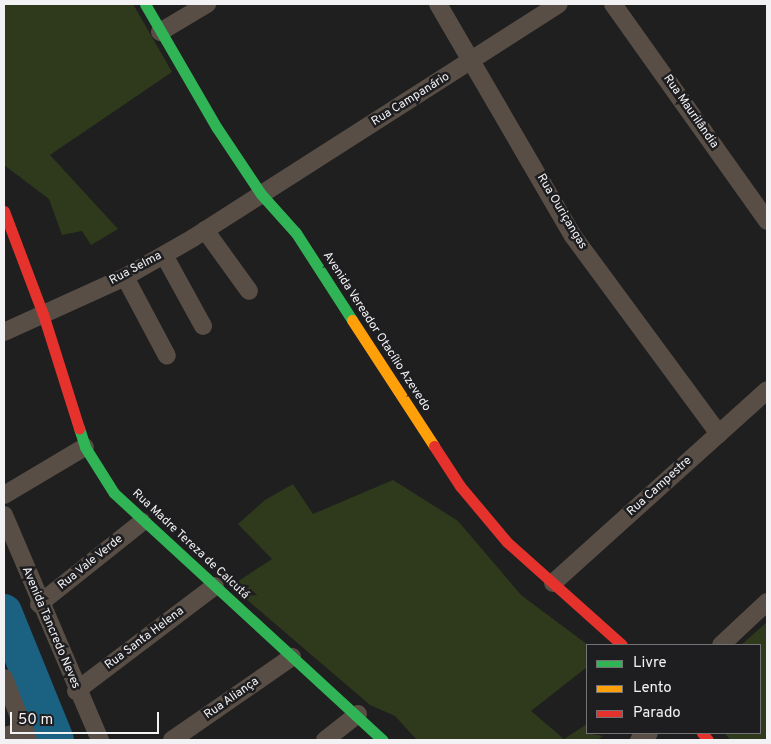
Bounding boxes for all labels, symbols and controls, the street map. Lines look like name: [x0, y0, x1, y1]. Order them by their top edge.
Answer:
street label: Rua Campanário: [369, 70, 453, 130]
street label: Rua Maurilândia: [659, 72, 721, 152]
street label: Rua Ouriçangas: [533, 172, 589, 252]
street label: Rua Selma: [108, 249, 164, 289]
street label: Avenida Vereador Otacílio Azevedo: [319, 249, 433, 415]
street label: Rua Campestre: [625, 454, 695, 520]
street label: Rua Madre Tereza de Calcutá: [128, 487, 252, 603]
street label: Rua Vale Verde: [55, 532, 127, 594]
street label: Avenida Tancredo Neves: [18, 565, 82, 691]
street label: Rua Santa Helena: [103, 605, 187, 673]
legend: [586, 644, 761, 734]
text: Livre: [633, 654, 667, 673]
street label: Rua Aliança: [202, 675, 262, 723]
text: Lento: [633, 679, 672, 698]
scale bar: [12, 702, 161, 734]
text: Parado: [633, 704, 681, 723]
text: 50 m: [18, 711, 53, 730]

